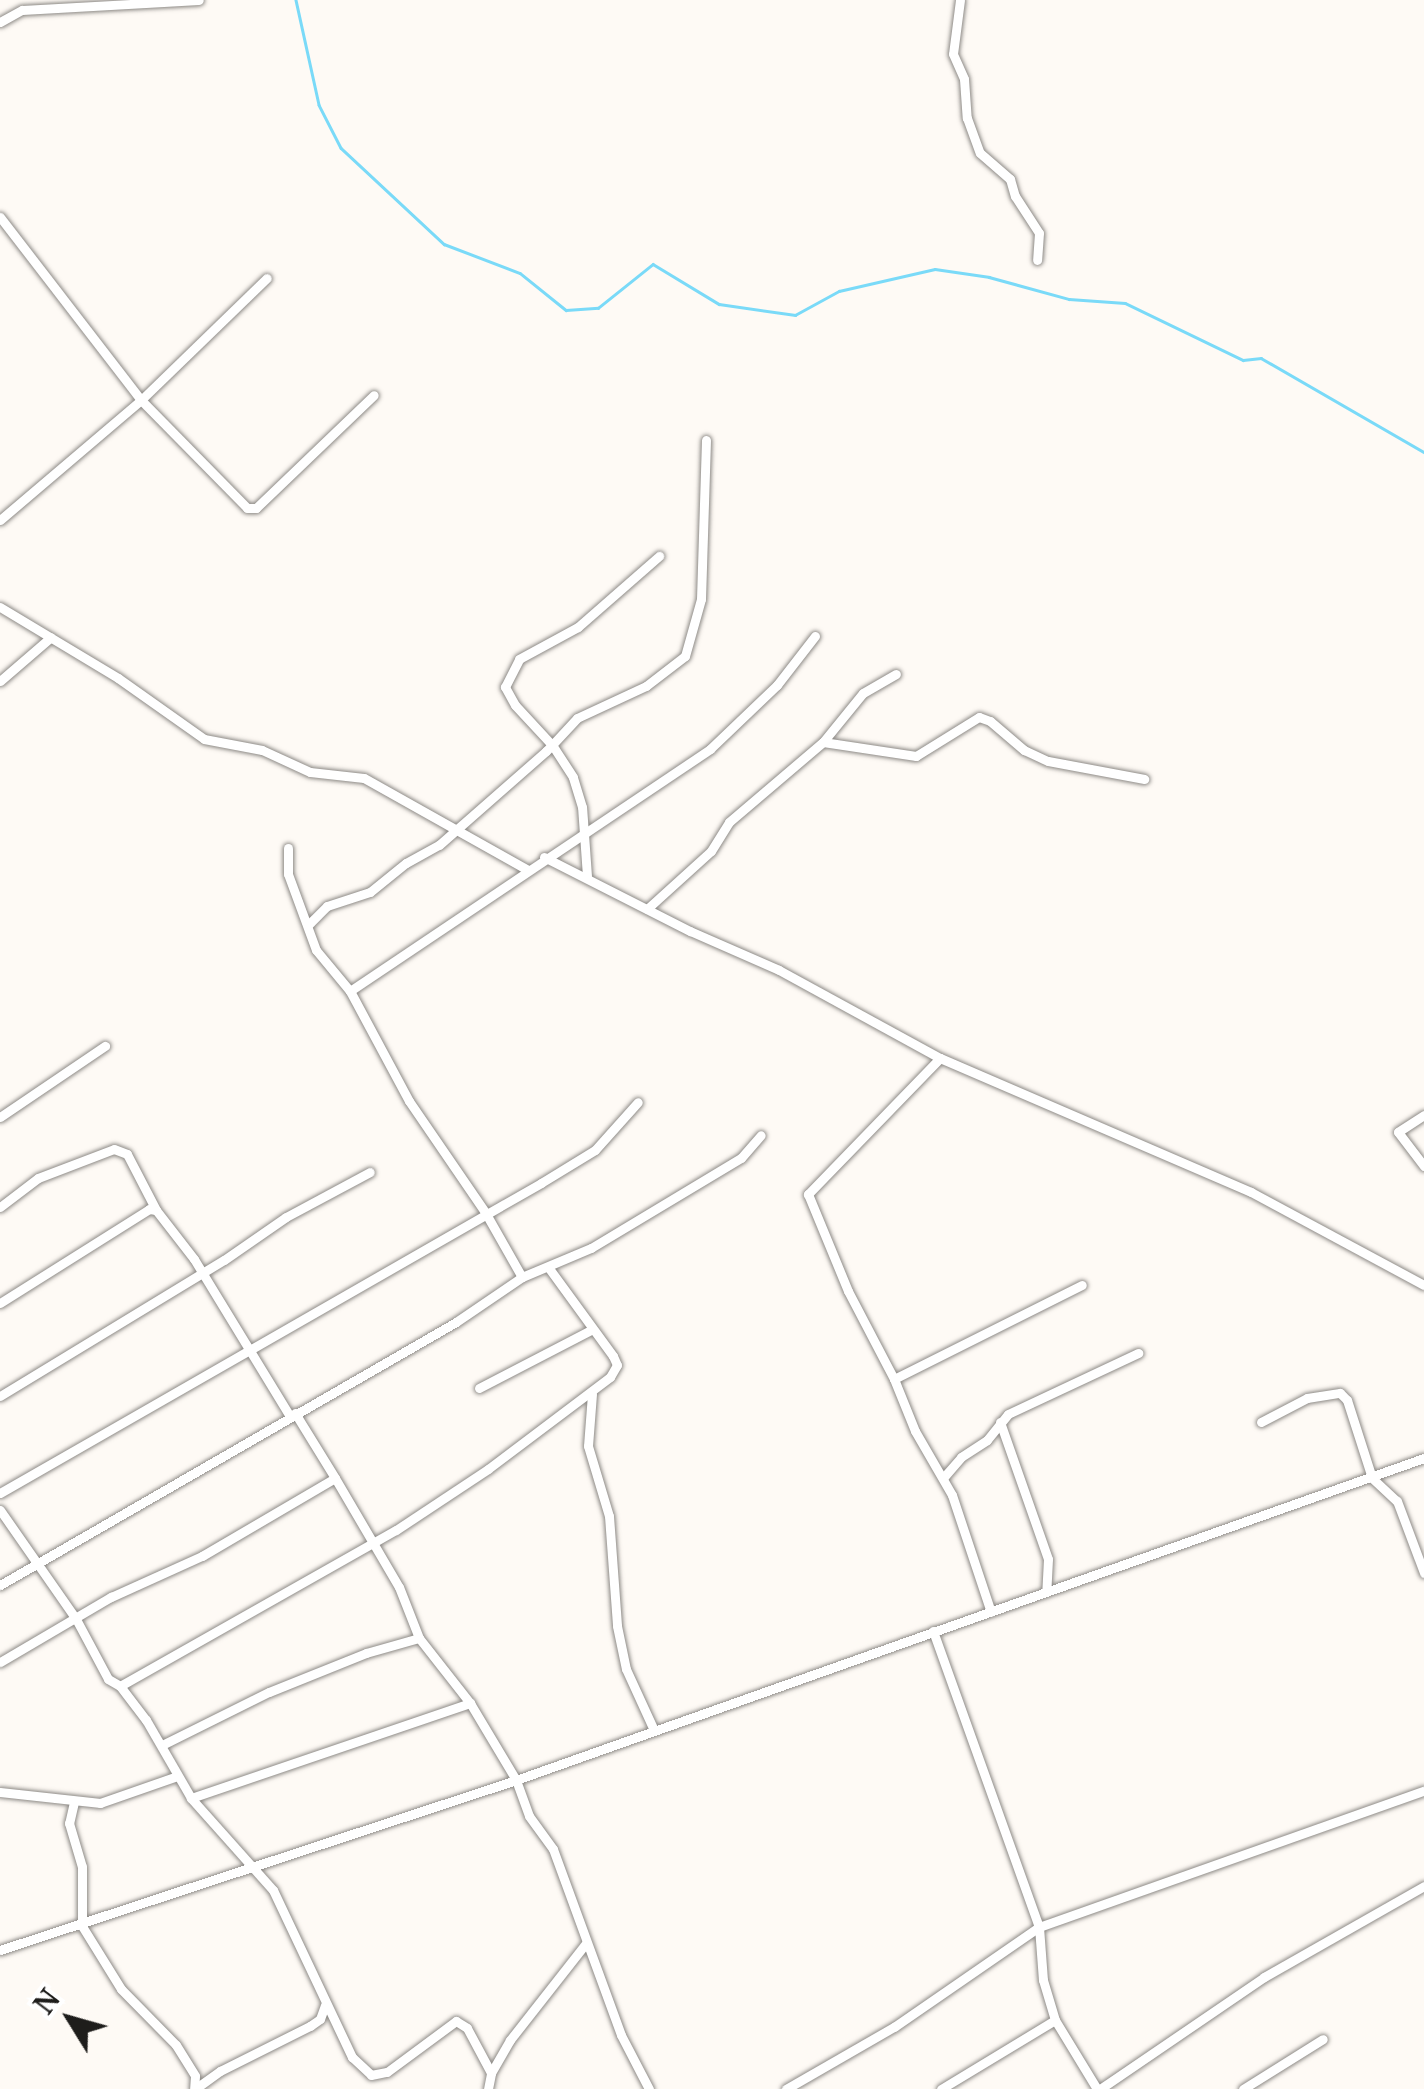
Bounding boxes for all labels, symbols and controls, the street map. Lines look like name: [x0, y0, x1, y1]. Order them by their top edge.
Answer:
north arrow: [20, 1969, 120, 2069]
text: N: [24, 1981, 68, 2021]

